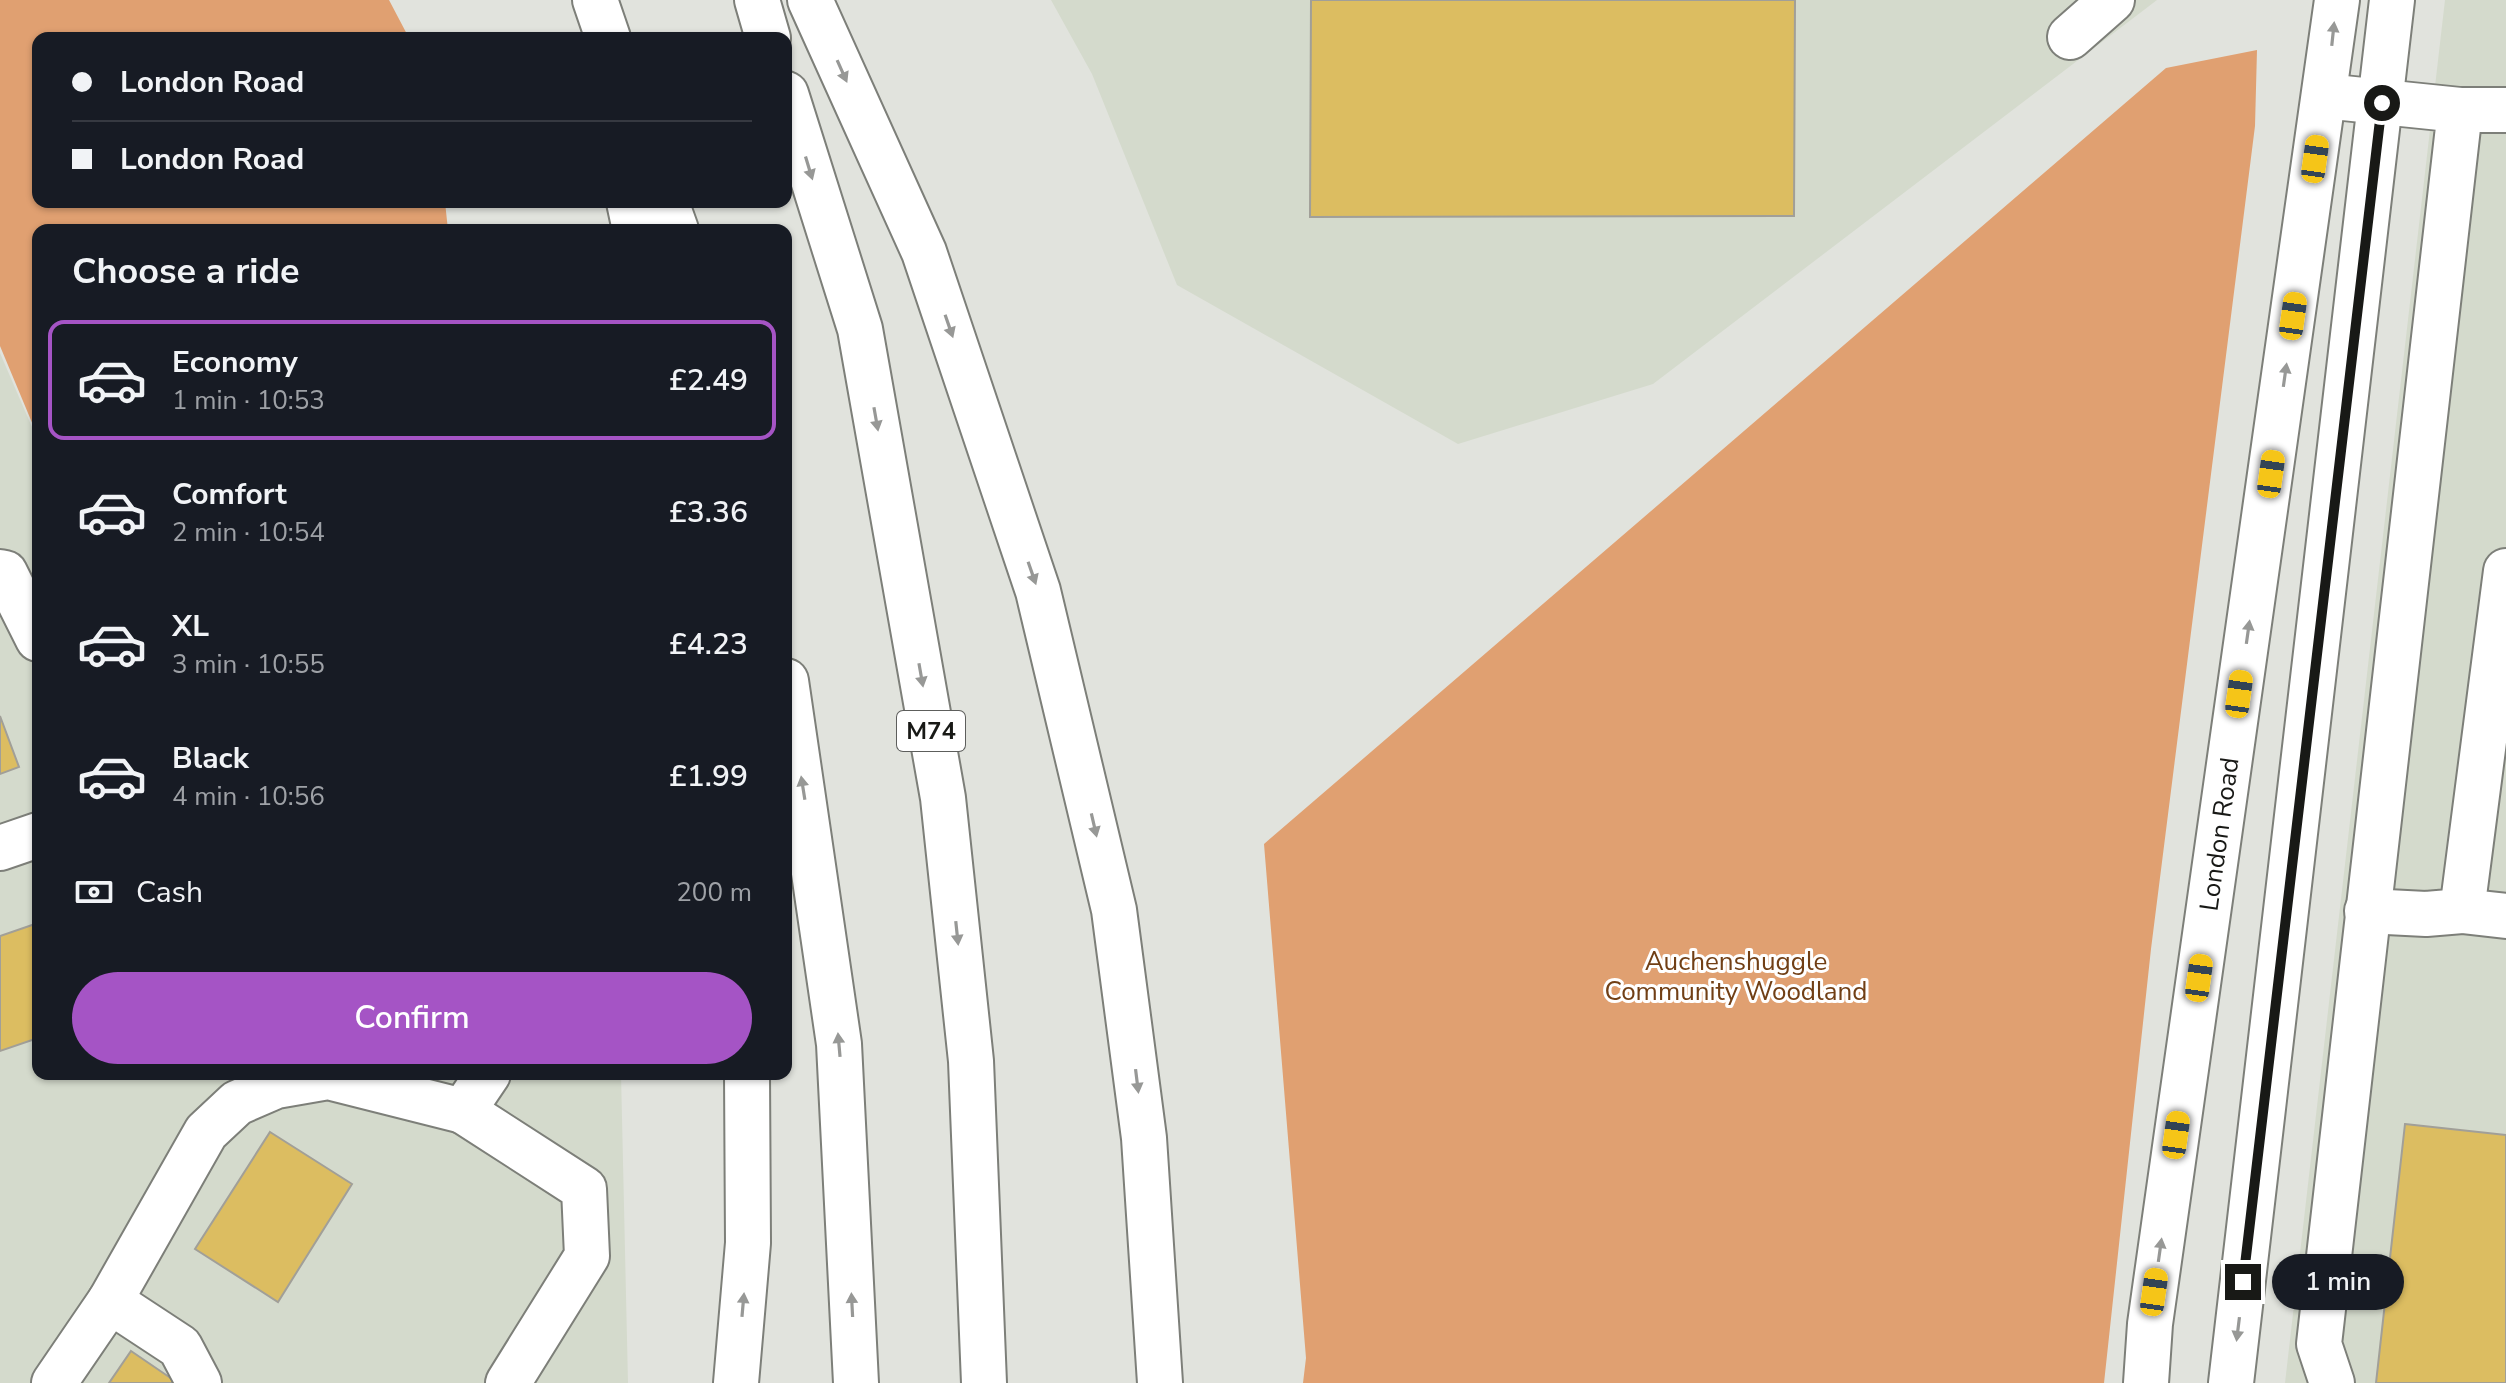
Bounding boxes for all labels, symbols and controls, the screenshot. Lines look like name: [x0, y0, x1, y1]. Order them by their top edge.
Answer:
one-way arrow: [2326, 21, 2339, 46]
one-way arrow: [835, 59, 849, 83]
text: London Road: [120, 62, 304, 103]
route start: [2364, 85, 2400, 121]
car: [2300, 134, 2330, 184]
text: London Road: [120, 139, 304, 180]
one-way arrow: [803, 157, 816, 181]
text: Choose a ride: [72, 247, 300, 296]
car: [2278, 291, 2308, 341]
one-way arrow: [944, 315, 956, 339]
text: Economy: [172, 342, 298, 383]
icon: car: [76, 344, 148, 416]
text: £2.49: [669, 360, 748, 401]
one-way arrow: [2279, 362, 2292, 387]
text: 1 min · 10:53: [172, 383, 325, 418]
one-way arrow: [870, 407, 882, 432]
car: [2256, 449, 2286, 499]
text: Comfort: [172, 474, 287, 515]
icon: car: [76, 476, 148, 548]
text: £3.36: [669, 492, 748, 533]
text: 2 min · 10:54: [172, 515, 325, 550]
one-way arrow: [1027, 561, 1039, 585]
text: XL: [172, 606, 209, 647]
icon: car: [76, 608, 148, 680]
one-way arrow: [2242, 619, 2255, 644]
text: £4.23: [669, 624, 748, 665]
text: 3 min · 10:55: [172, 647, 325, 682]
one-way arrow: [916, 663, 928, 688]
car: [2224, 669, 2254, 719]
road number: M74: [897, 711, 965, 751]
text: Black: [172, 738, 249, 779]
icon: car: [76, 740, 148, 812]
street label: London Road: [2191, 755, 2248, 913]
text: £1.99: [669, 756, 748, 797]
one-way arrow: [796, 775, 809, 800]
text: 4 min · 10:56: [172, 779, 325, 814]
one-way arrow: [1088, 813, 1101, 838]
icon: cash: [72, 870, 116, 914]
text: Cash: [136, 872, 203, 913]
text: 200 m: [676, 875, 752, 910]
one-way arrow: [951, 921, 964, 946]
park label: Auchenshuggle Community Woodland: [1605, 944, 1867, 1009]
car: [2184, 953, 2214, 1003]
button: Confirm: [72, 972, 752, 1064]
one-way arrow: [832, 1033, 845, 1058]
one-way arrow: [1130, 1069, 1143, 1094]
car: [2161, 1110, 2191, 1160]
one-way arrow: [2154, 1237, 2167, 1262]
callout: 1 min: [2271, 1254, 2403, 1310]
route end: [2225, 1264, 2261, 1300]
text: 1 min: [2305, 1264, 2371, 1299]
car: [2139, 1267, 2169, 1317]
one-way arrow: [737, 1292, 750, 1317]
one-way arrow: [846, 1292, 859, 1317]
one-way arrow: [2231, 1317, 2244, 1342]

